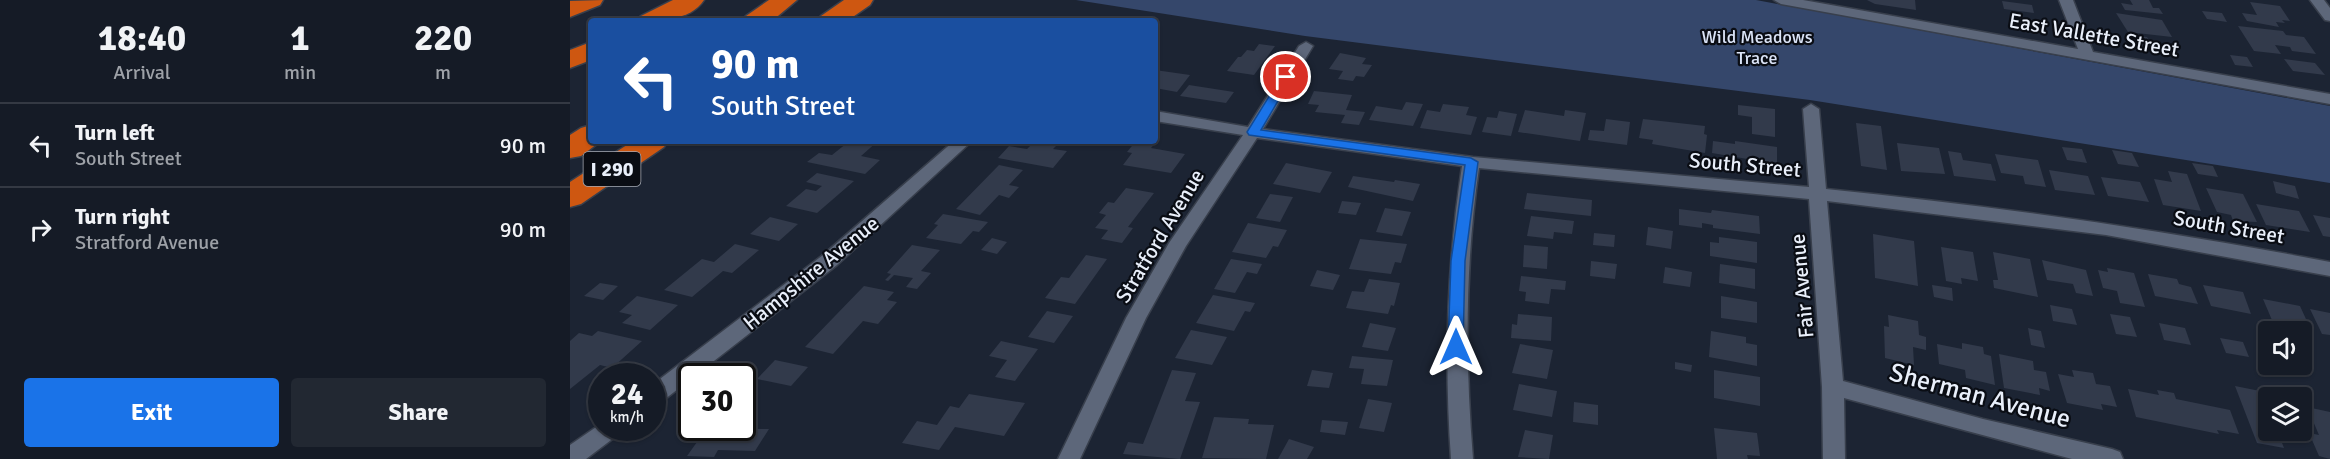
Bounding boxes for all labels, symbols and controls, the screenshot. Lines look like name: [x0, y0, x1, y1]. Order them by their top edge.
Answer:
street label: East Vallette Street: [2007, 7, 2181, 63]
text: 18:40: [98, 16, 186, 61]
text: 1: [290, 16, 310, 61]
text: 220: [414, 16, 472, 61]
park label: Wild Meadows Trace: [1701, 26, 1813, 69]
text: 90 m: [711, 39, 800, 90]
icon: left: [612, 42, 690, 120]
pin: [1260, 51, 1311, 102]
text: Arrival: [113, 60, 171, 85]
text: min: [284, 60, 316, 85]
text: m: [435, 60, 451, 85]
icon: arrive: [1269, 60, 1302, 93]
text: South Street: [711, 90, 855, 123]
text: Turn left: [75, 119, 155, 146]
icon: left: [24, 129, 57, 162]
text: 90 m: [500, 132, 546, 159]
text: South Street: [75, 146, 182, 171]
street label: South Street: [1688, 147, 1802, 183]
road number: I 290: [584, 152, 640, 186]
street label: Stratford Avenue: [1110, 164, 1210, 308]
text: Turn right: [75, 203, 170, 230]
street label: South Street: [2171, 204, 2287, 250]
street label: Hampshire Avenue: [738, 210, 884, 336]
icon: right: [24, 213, 57, 246]
text: 90 m: [500, 216, 546, 243]
text: Stratford Avenue: [75, 230, 219, 255]
street label: Fair Avenue: [1784, 233, 1820, 339]
position arrow: [1424, 315, 1488, 379]
map controls: [2258, 321, 2312, 441]
button: sound: [2258, 321, 2312, 375]
street label: Sherman Avenue: [1886, 356, 2074, 436]
speed limit sign: 30: [678, 363, 756, 441]
text: 24: [611, 376, 643, 413]
button: Exit: [24, 378, 279, 447]
button: Share: [291, 378, 546, 447]
button: layers: [2258, 387, 2312, 441]
text: km/h: [610, 408, 644, 426]

